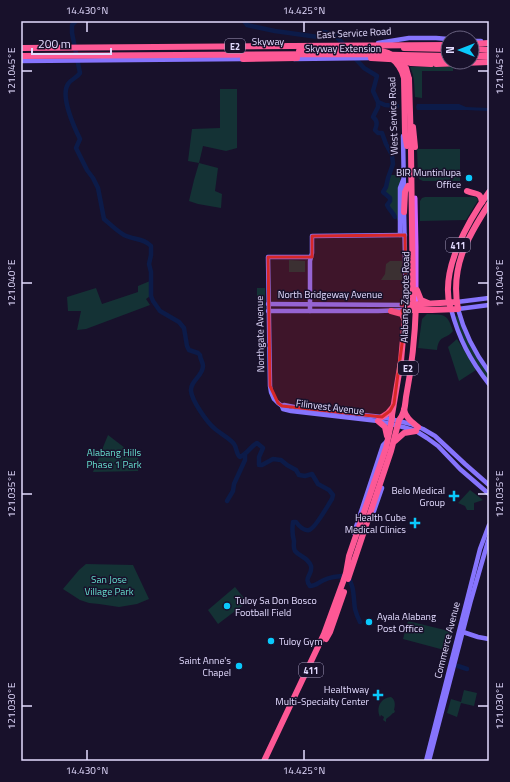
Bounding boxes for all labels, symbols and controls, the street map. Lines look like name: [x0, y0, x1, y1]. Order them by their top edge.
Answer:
text: 14.430°N: [66, 3, 108, 18]
text: 14.425°N: [283, 3, 325, 18]
street label: East Service Road: [316, 24, 392, 42]
scale bar: [32, 30, 111, 56]
north arrow: [440, 30, 480, 70]
text: 200 m: [38, 34, 71, 53]
street label: Skyway: [252, 34, 284, 49]
road number: E2: [225, 39, 245, 53]
street label: Skyway Extension: [305, 41, 381, 56]
text: N: [442, 46, 458, 54]
text: 121.045°E: [4, 47, 19, 94]
text: 121.045°E: [492, 47, 507, 94]
street label: West Service Road: [384, 77, 402, 155]
place label: BIR Muntinlupa Office: [396, 165, 461, 192]
marker: BIR Muntinlupa Office: [464, 173, 474, 183]
road number: 411: [446, 238, 470, 252]
street label: Alabang-Zapote Road: [397, 251, 413, 343]
text: 121.040°E: [4, 259, 19, 306]
text: 121.040°E: [492, 259, 507, 306]
street label: North Bridgeway Avenue: [278, 287, 382, 302]
street label: Northgate Avenue: [252, 296, 268, 372]
road number: E2: [398, 361, 418, 375]
street label: Filinvest Avenue: [295, 395, 365, 419]
park label: Alabang Hills Phase 1 Park: [86, 445, 142, 472]
text: 121.035°E: [4, 470, 19, 517]
text: 121.035°E: [492, 470, 507, 517]
place label: Belo Medical Group: [391, 483, 445, 510]
marker: Belo Medical Group: [448, 490, 460, 502]
place label: Health Cube Medical Clinics: [345, 510, 406, 537]
marker: Health Cube Medical Clinics: [409, 517, 421, 529]
park label: San Jose Village Park: [84, 572, 134, 599]
place label: Tuloy Sa Don Bosco Football Field: [235, 593, 317, 620]
street label: Commerce Avenue: [430, 600, 464, 680]
marker: Tuloy Sa Don Bosco Football Field: [222, 601, 232, 611]
place label: Ayala Alabang Post Office: [377, 609, 436, 636]
marker: Ayala Alabang Post Office: [364, 617, 374, 627]
place label: Tuloy Gym: [279, 634, 323, 649]
marker: Tuloy Gym: [266, 636, 276, 646]
place label: Saint Anne's Chapel: [179, 653, 231, 680]
marker: Saint Anne's Chapel: [234, 661, 244, 671]
road number: 411: [299, 663, 323, 677]
text: 121.030°E: [4, 682, 19, 729]
place label: Healthway Multi-Specialty Center: [275, 682, 370, 709]
text: 121.030°E: [492, 682, 507, 729]
marker: Healthway Multi-Specialty Center: [372, 689, 384, 701]
text: 14.430°N: [66, 763, 108, 778]
text: 14.425°N: [283, 763, 325, 778]

